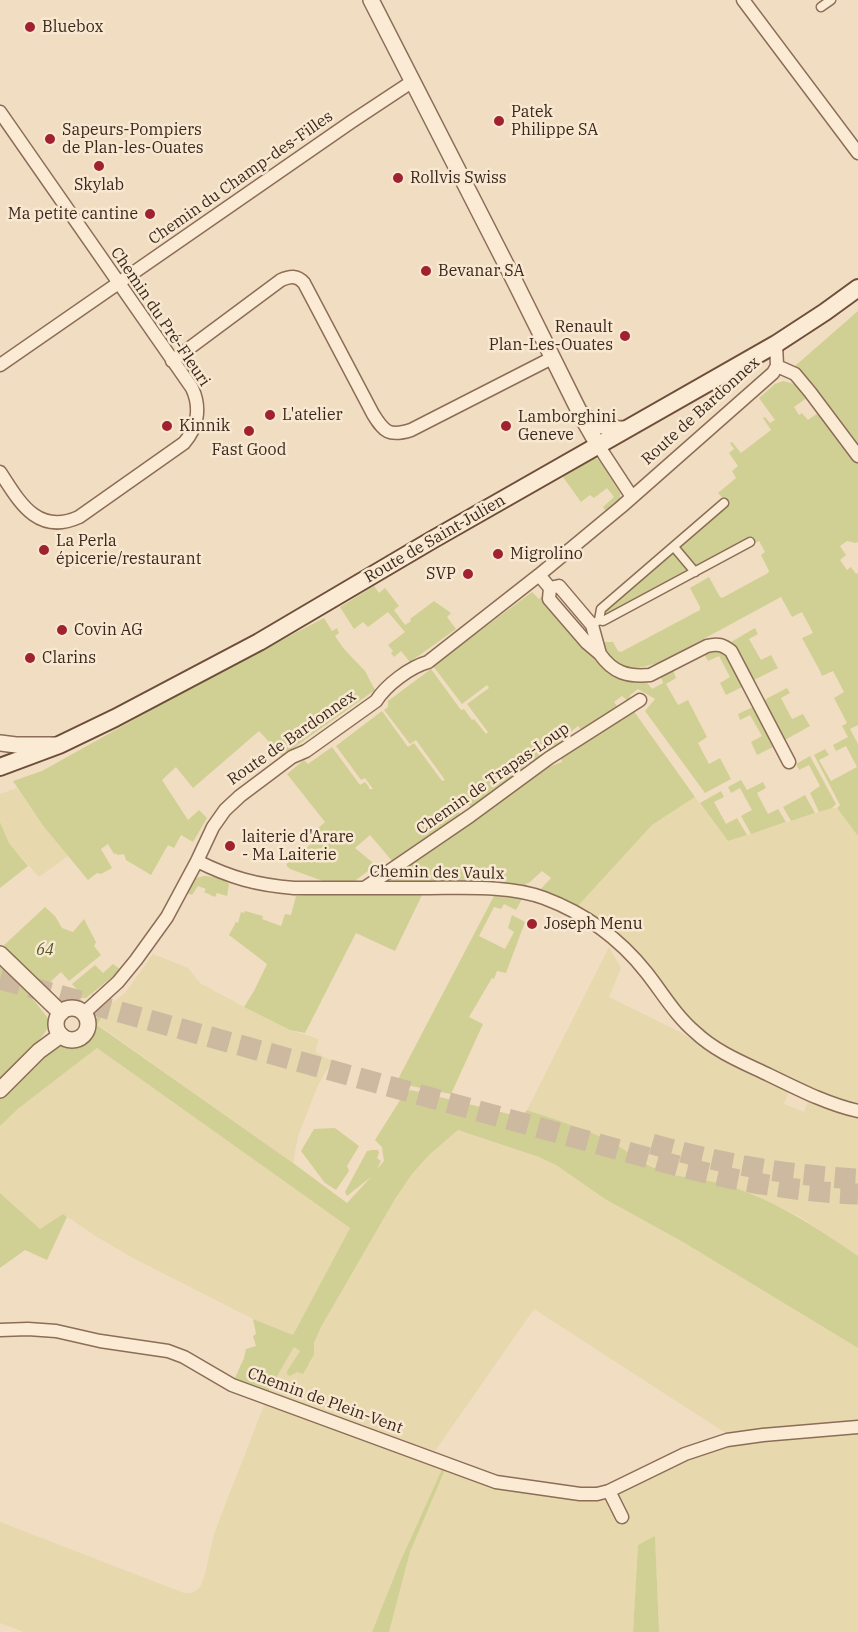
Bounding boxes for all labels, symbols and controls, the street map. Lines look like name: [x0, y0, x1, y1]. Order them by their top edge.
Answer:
place label: Bluebox: [42, 17, 103, 37]
marker: Bluebox: [23, 20, 37, 34]
place label: Patek Philippe SA: [511, 102, 598, 140]
street label: Chemin du Champ-des-Filles: [145, 107, 337, 249]
marker: Patek Philippe SA: [492, 114, 506, 128]
place label: Sapeurs-Pompiers de Plan-les-Ouates: [62, 120, 204, 158]
marker: Sapeurs-Pompiers de Plan-les-Ouates: [43, 132, 57, 146]
marker: Skylab: [92, 159, 106, 173]
place label: Rollvis Swiss: [410, 168, 507, 188]
marker: Rollvis Swiss: [391, 171, 405, 185]
place label: Skylab: [74, 175, 124, 195]
place label: Ma petite cantine: [8, 204, 138, 224]
marker: Ma petite cantine: [143, 207, 157, 221]
street label: Chemin du Pré-Fleuri: [106, 244, 214, 390]
place label: Bevanar SA: [438, 261, 524, 281]
marker: Bevanar SA: [419, 264, 433, 278]
place label: Renault Plan-Les-Ouates: [489, 317, 613, 355]
marker: Renault Plan-Les-Ouates: [618, 329, 632, 343]
street label: Route de Bardonnex: [638, 353, 764, 469]
place label: L'atelier: [282, 405, 343, 425]
place label: Lamborghini Geneve: [518, 407, 616, 445]
marker: L'atelier: [263, 408, 277, 422]
place label: Kinnik: [179, 416, 230, 436]
marker: Kinnik: [160, 419, 174, 433]
marker: Lamborghini Geneve: [499, 419, 513, 433]
marker: Fast Good: [242, 424, 256, 438]
place label: Fast Good: [212, 440, 286, 460]
street label: Route de Saint-Julien: [361, 491, 509, 587]
place label: La Perla épicerie/restaurant: [56, 531, 201, 569]
marker: La Perla épicerie/restaurant: [37, 543, 51, 557]
place label: Migrolino: [510, 544, 583, 564]
marker: Migrolino: [491, 547, 505, 561]
place label: SVP: [426, 564, 456, 584]
marker: SVP: [461, 567, 475, 581]
place label: Covin AG: [74, 620, 143, 640]
marker: Covin AG: [55, 623, 69, 637]
place label: Clarins: [42, 648, 96, 668]
marker: Clarins: [23, 651, 37, 665]
street label: Route de Bardonnex: [224, 686, 360, 790]
street label: Chemin de Trapas-Loup: [413, 719, 573, 839]
place label: laiterie d'Arare - Ma Laiterie: [242, 827, 354, 865]
marker: laiterie d'Arare - Ma Laiterie: [223, 839, 237, 853]
street label: Chemin des Vaulx: [369, 862, 505, 884]
place label: Joseph Menu: [544, 914, 643, 934]
marker: Joseph Menu: [525, 917, 539, 931]
park label: 64: [36, 940, 54, 960]
street label: Chemin de Plein-Vent: [245, 1364, 405, 1438]

